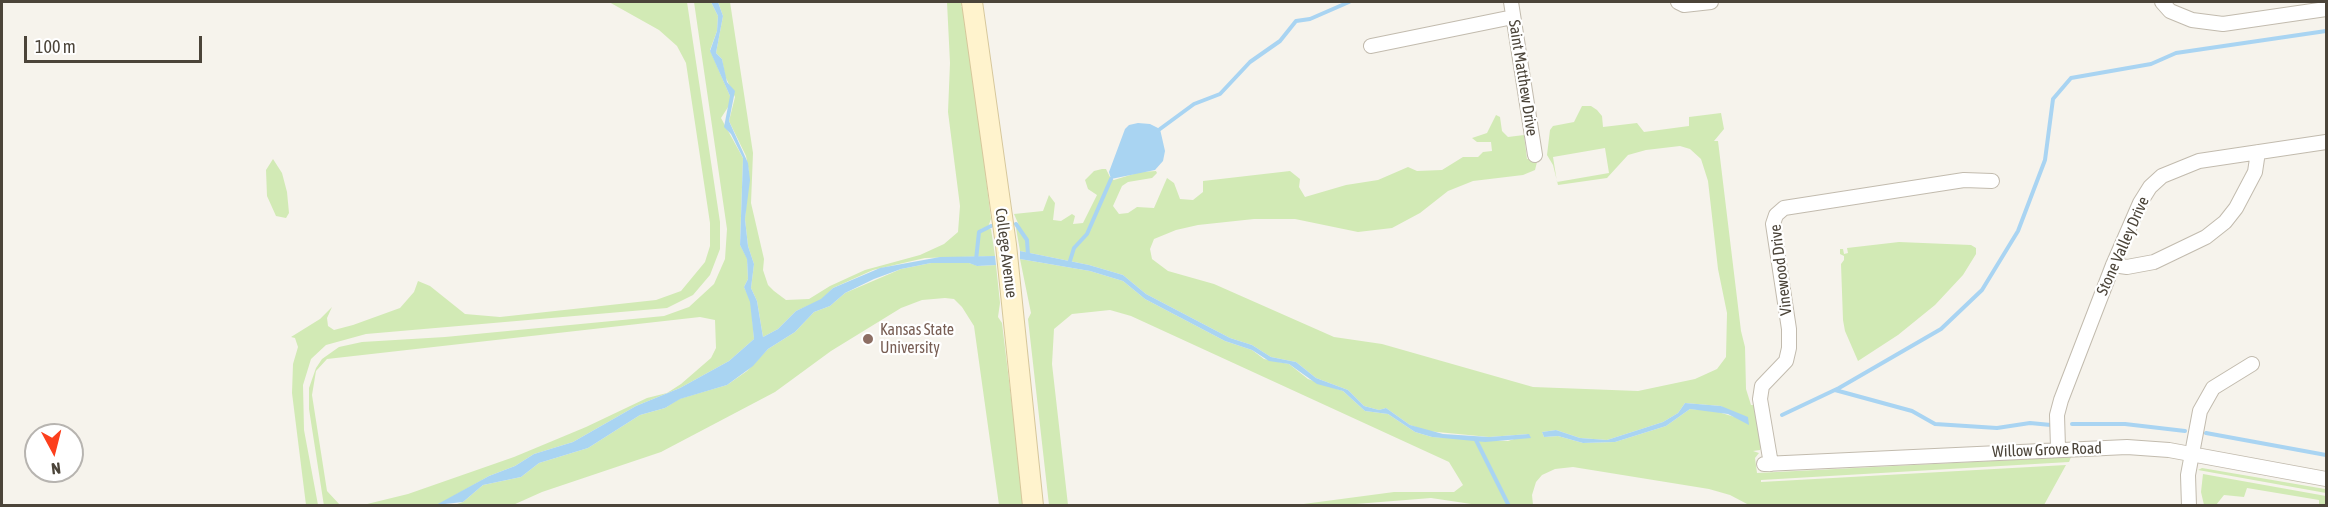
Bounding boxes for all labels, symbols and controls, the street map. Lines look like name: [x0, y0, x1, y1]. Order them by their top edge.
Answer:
street label: Saint Matthew Drive: [1504, 19, 1542, 137]
scale bar: [27, 24, 206, 62]
text: 100 m: [35, 36, 76, 57]
street label: Stone Valley Drive: [2093, 194, 2153, 298]
street label: College Avenue: [991, 207, 1021, 299]
street label: Vinewood Drive: [1766, 223, 1796, 317]
place label: Kansas State University: [880, 320, 954, 358]
marker: Kansas State University: [861, 332, 875, 346]
north arrow: [24, 423, 84, 483]
street label: Willow Grove Road: [1992, 438, 2102, 462]
text: N: [50, 459, 62, 478]

